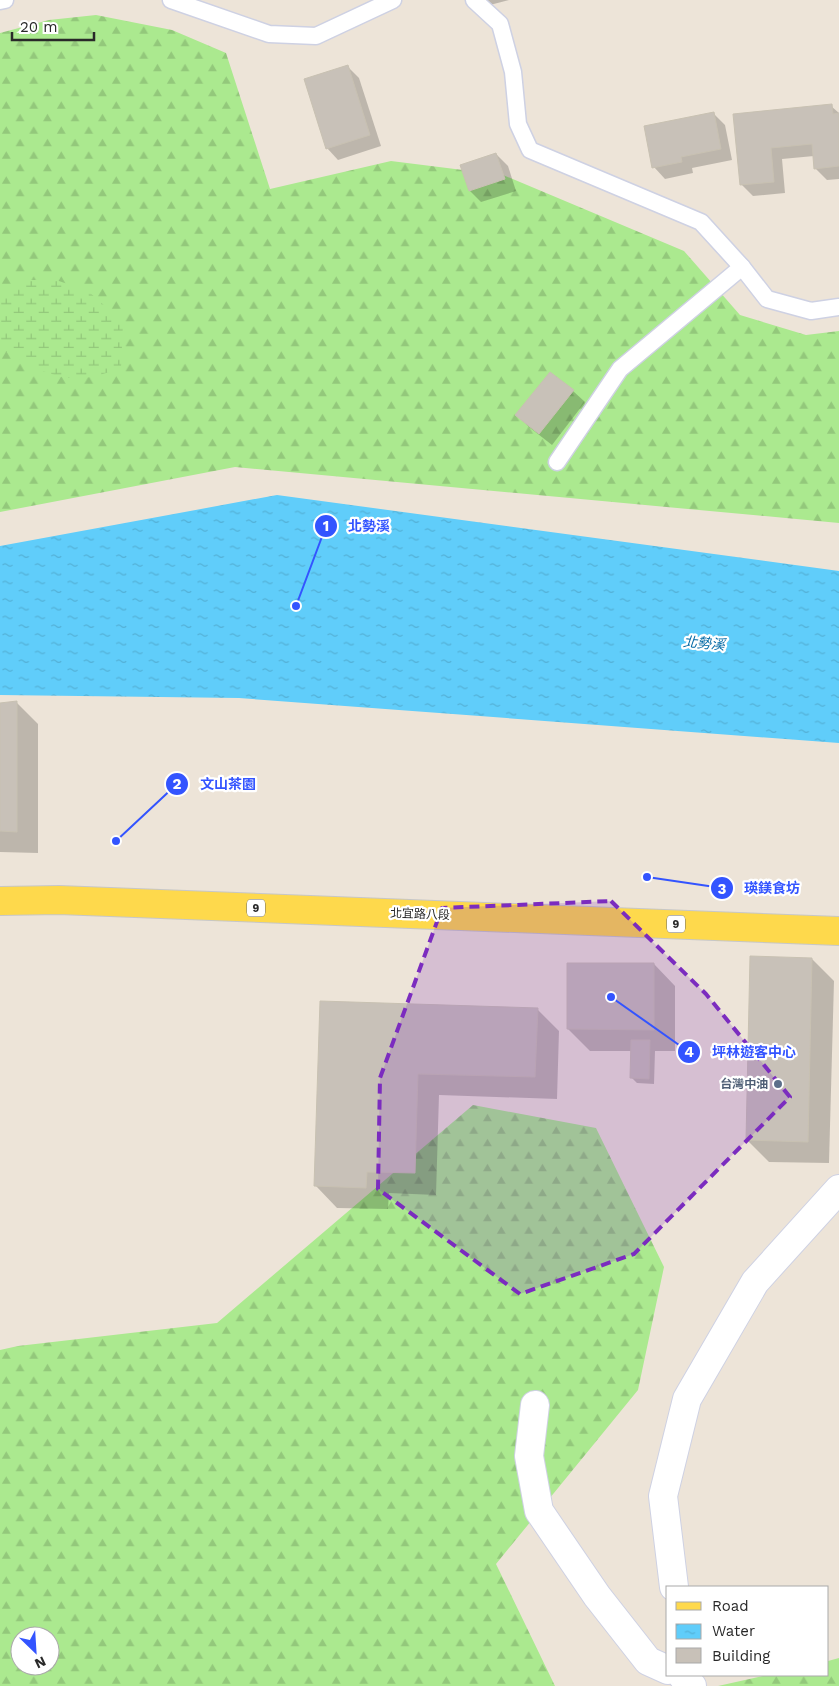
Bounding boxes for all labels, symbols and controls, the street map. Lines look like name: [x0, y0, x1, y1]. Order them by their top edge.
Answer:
scale bar: [12, 10, 95, 42]
text: 20 m: [20, 18, 58, 36]
callout: 北勢溪: [313, 511, 400, 540]
text: 1: [323, 517, 329, 535]
text: 北勢溪: [348, 518, 390, 534]
water label: 北勢溪: [682, 633, 728, 653]
callout: 文山茶園: [165, 769, 266, 798]
text: 2: [173, 775, 182, 793]
text: 文山茶園: [200, 776, 256, 792]
callout: 瑛鎂食坊: [709, 874, 810, 903]
text: 3: [718, 880, 727, 898]
text: 瑛鎂食坊: [744, 880, 800, 896]
road number: 9: [247, 900, 265, 916]
street label: 北宜路八段: [390, 906, 450, 922]
road number: 9: [667, 916, 685, 932]
callout: 坪林遊客中心: [677, 1037, 806, 1066]
text: 4: [684, 1043, 694, 1061]
text: 坪林遊客中心: [712, 1044, 796, 1060]
place label: 台灣中油: [720, 1077, 768, 1091]
marker: 台灣中油: [772, 1078, 784, 1090]
legend: [666, 1586, 829, 1676]
text: Road: [712, 1597, 749, 1615]
text: Water: [712, 1622, 755, 1640]
north arrow: [10, 1626, 60, 1676]
text: Building: [712, 1647, 770, 1665]
text: N: [32, 1653, 49, 1672]

